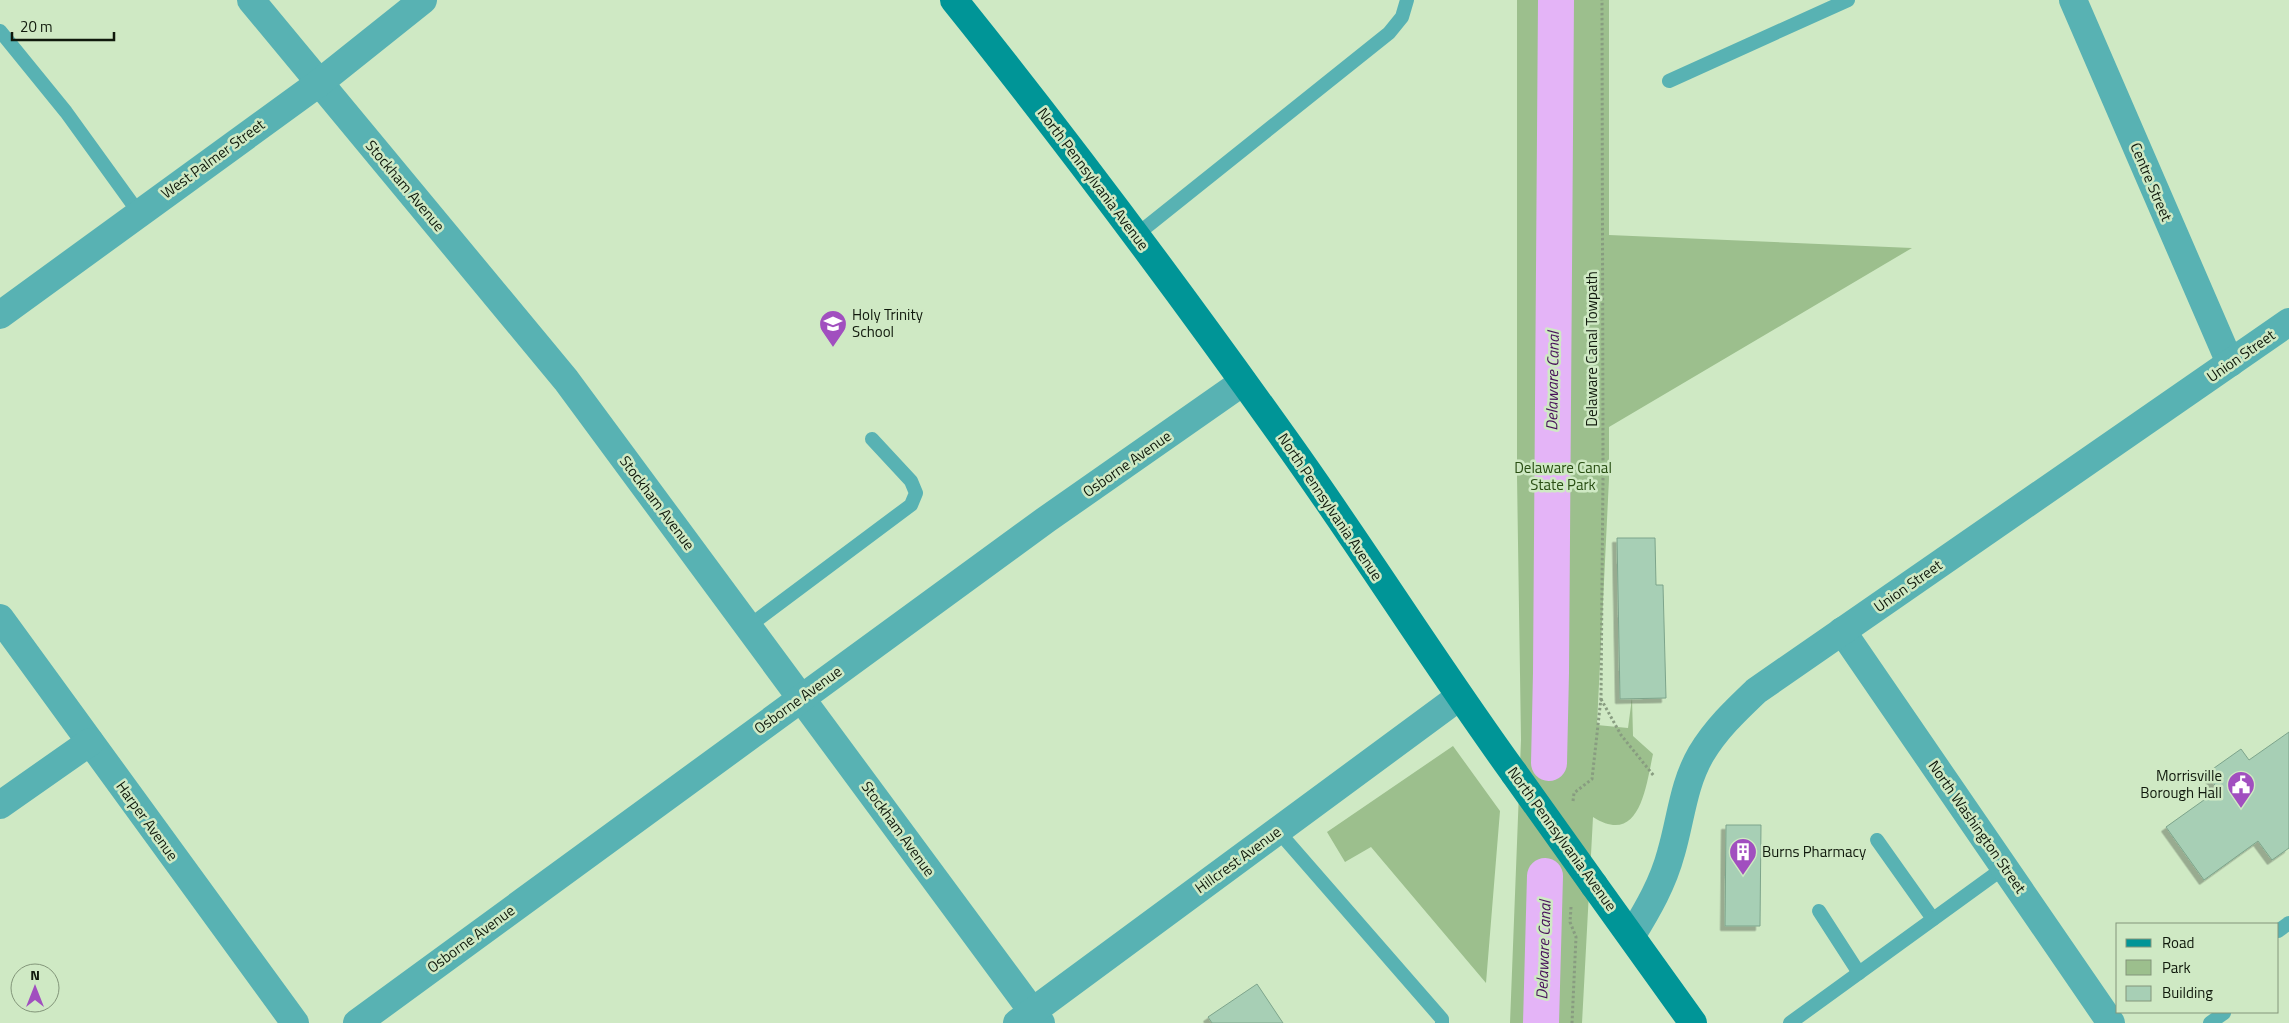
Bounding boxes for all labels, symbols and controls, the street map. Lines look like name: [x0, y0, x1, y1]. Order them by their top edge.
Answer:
scale bar: [12, 10, 115, 42]
text: 20 m: [20, 15, 53, 38]
street label: North Pennsylvania Avenue: [1032, 102, 1155, 255]
street label: West Palmer Street: [156, 113, 270, 204]
street label: Stockham Avenue: [360, 135, 451, 236]
street label: Centre Street: [2125, 139, 2179, 225]
street label: Delaware Canal Towpath: [1580, 271, 1603, 427]
place label: Holy Trinity School: [852, 303, 923, 343]
school or university icon: Holy Trinity School: [818, 309, 848, 348]
street label: Union Street: [2202, 323, 2280, 388]
water label: Delaware Canal: [1539, 330, 1565, 431]
street label: Osborne Avenue: [1078, 424, 1176, 503]
street label: North Pennsylvania Avenue: [1272, 428, 1388, 585]
street label: Stockham Avenue: [614, 451, 701, 555]
park label: Delaware Canal State Park: [1514, 456, 1612, 496]
street label: Union Street: [1869, 553, 1947, 618]
street label: Osborne Avenue: [749, 660, 846, 739]
street label: North Washington Street: [1923, 756, 2032, 898]
street label: North Pennsylvania Avenue: [1502, 762, 1623, 916]
place label: Morrisville Borough Hall: [2140, 764, 2222, 804]
public building icon: Morrisville Borough Hall: [2226, 770, 2256, 809]
street label: Harper Avenue: [111, 776, 184, 865]
street label: Stockham Avenue: [856, 776, 941, 881]
street label: Hillcrest Avenue: [1190, 820, 1286, 899]
building icon: Burns Pharmacy: [1728, 837, 1758, 876]
place label: Burns Pharmacy: [1762, 840, 1866, 863]
water label: Delaware Canal: [1529, 898, 1557, 1000]
street label: Osborne Avenue: [422, 899, 519, 978]
legend: [2116, 923, 2279, 1013]
text: Road: [2162, 931, 2194, 954]
text: Park: [2162, 956, 2191, 979]
north arrow: [10, 963, 60, 1013]
text: N: [30, 964, 40, 985]
text: Building: [2162, 981, 2213, 1004]

